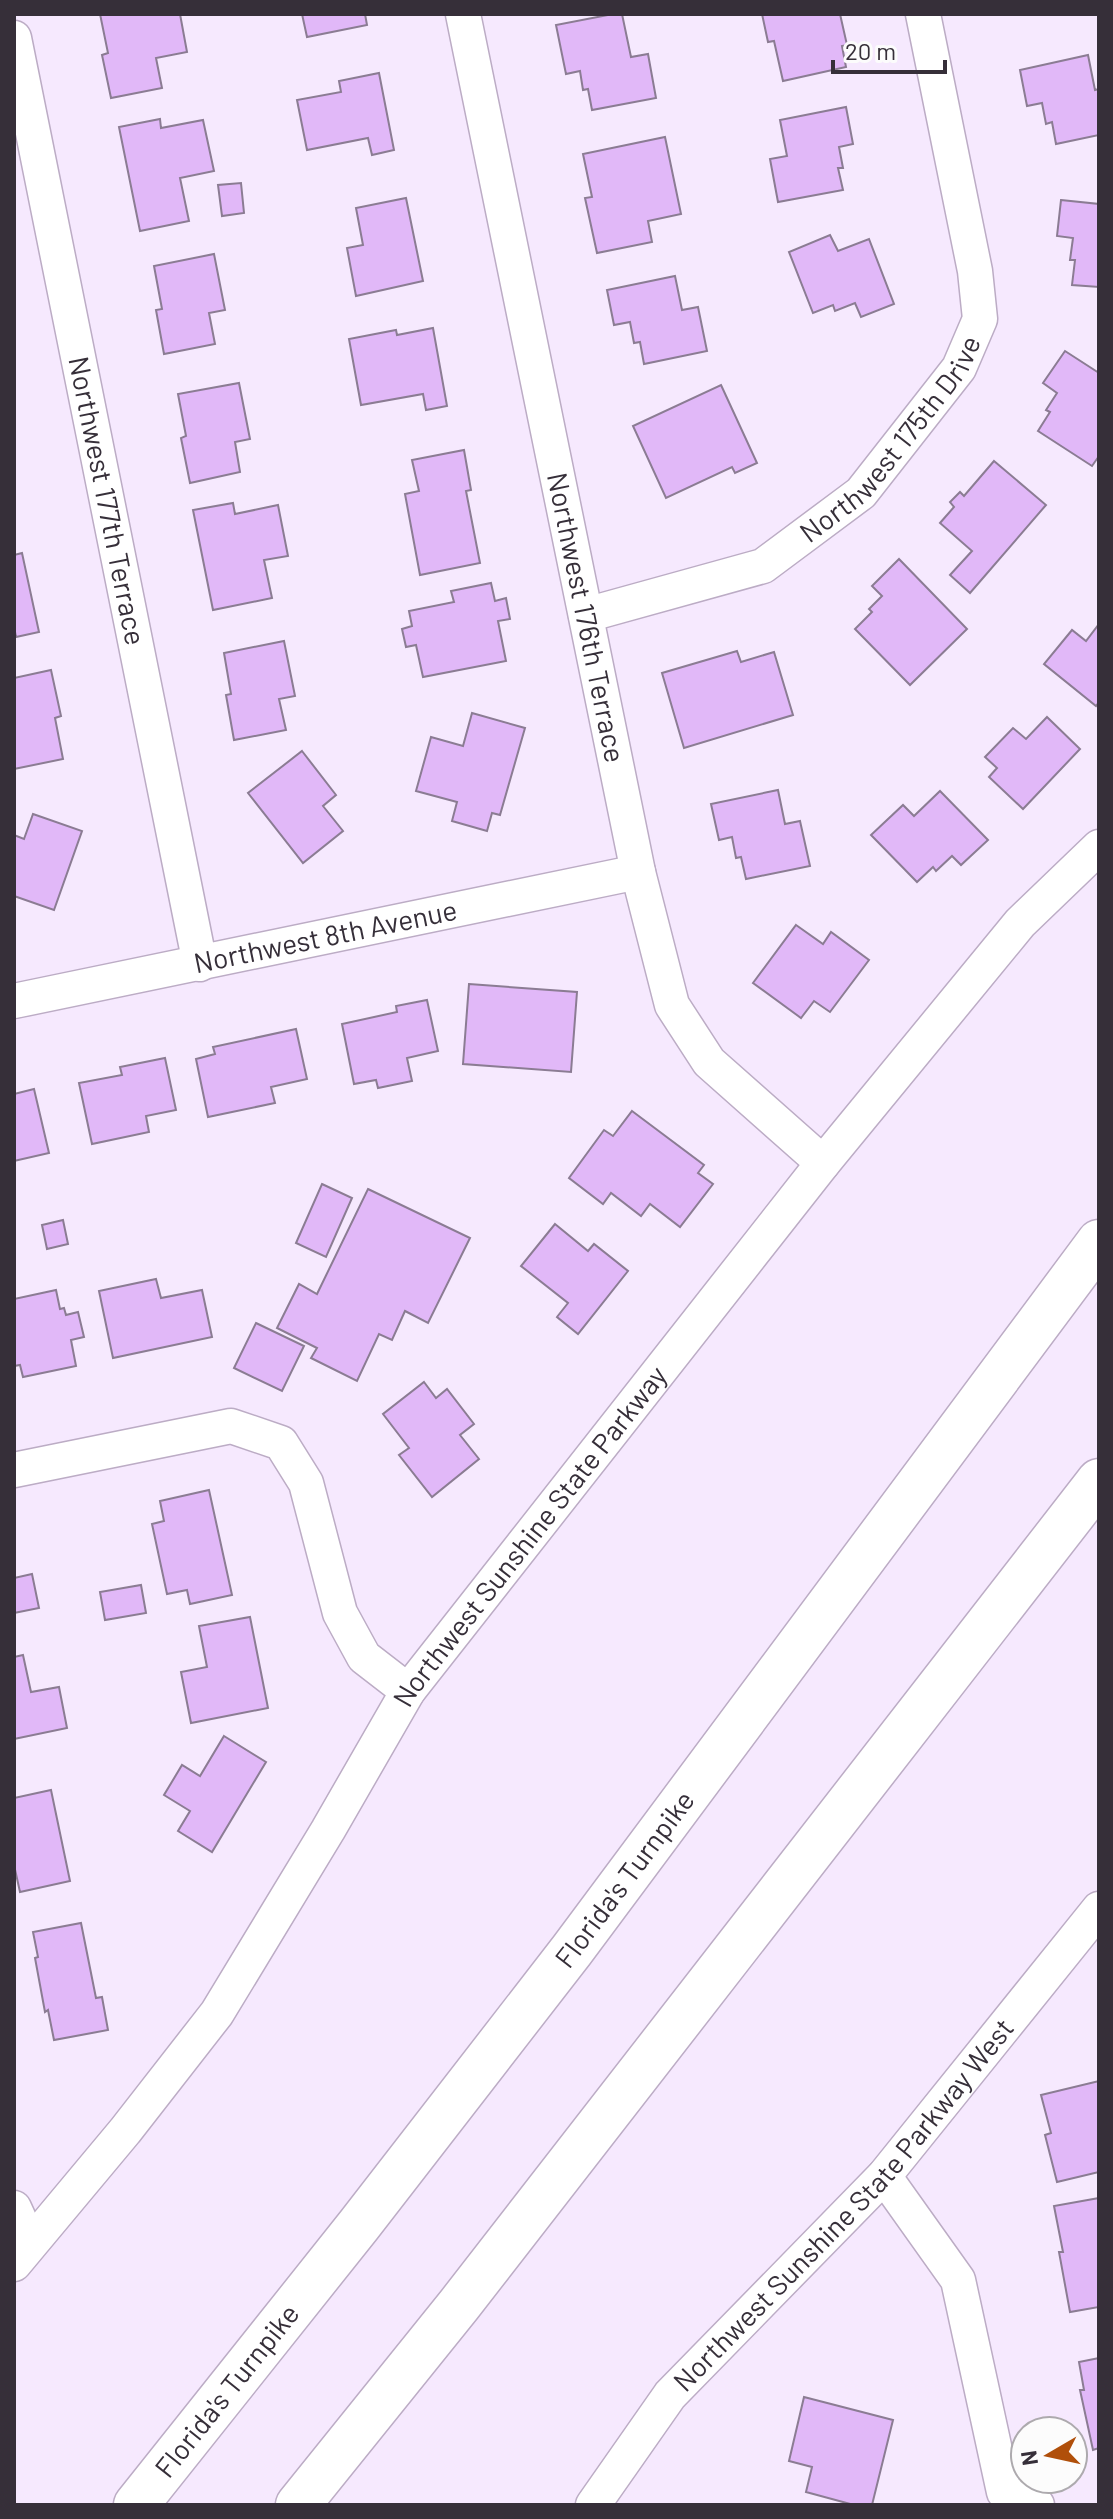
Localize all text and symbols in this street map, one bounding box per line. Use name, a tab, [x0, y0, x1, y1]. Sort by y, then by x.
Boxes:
scale bar	[833, 24, 945, 74]
text: 20 m	[845, 36, 896, 65]
street label: Northwest 175th Drive	[792, 330, 987, 549]
street label: Northwest 177th Terrace	[62, 353, 154, 648]
street label: Northwest 176th Terrace	[541, 469, 633, 765]
street label: Northwest 8th Avenue	[191, 892, 460, 979]
street label: Northwest Sunshine State Parkway	[385, 1358, 673, 1712]
street label: Florida's Turnpike	[547, 1783, 701, 1974]
street label: Northwest Sunshine State Parkway West	[666, 2011, 1020, 2398]
street label: Florida's Turnpike	[147, 2297, 305, 2484]
north arrow	[1009, 2415, 1089, 2495]
text: N	[1014, 2449, 1042, 2468]

